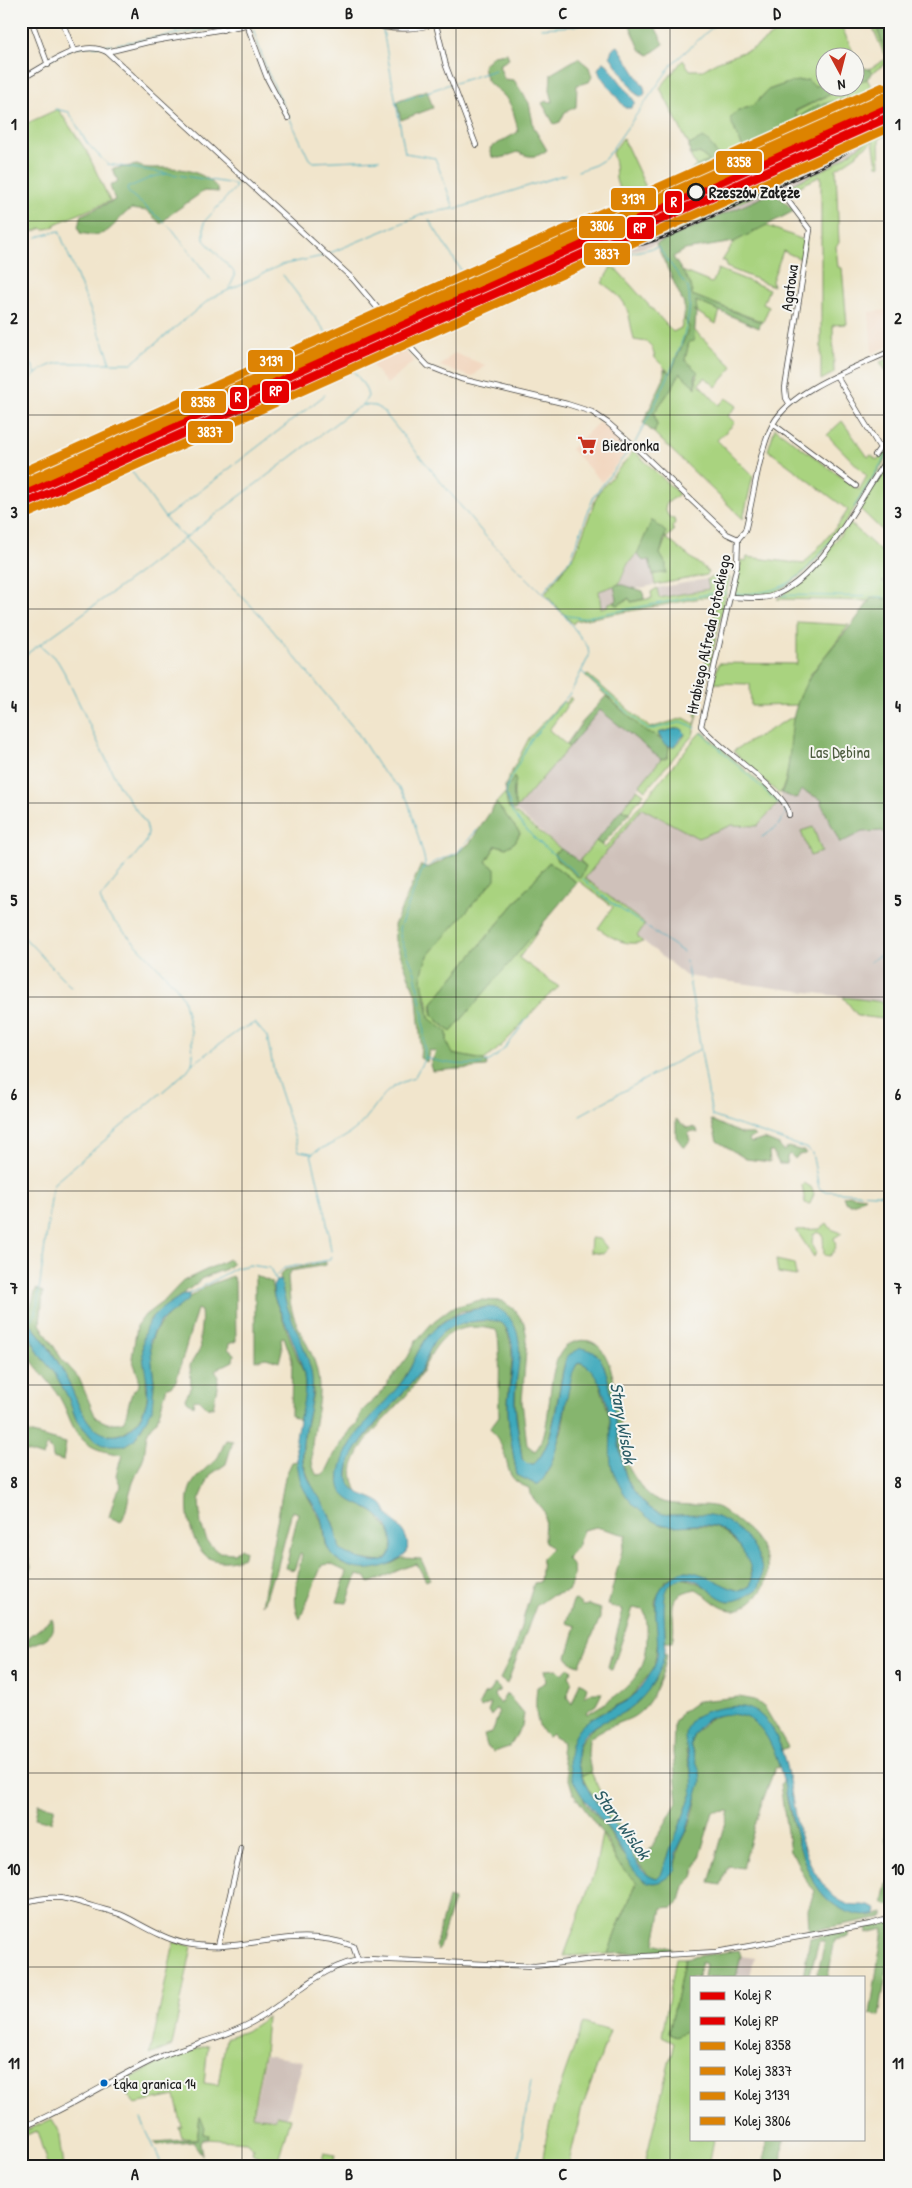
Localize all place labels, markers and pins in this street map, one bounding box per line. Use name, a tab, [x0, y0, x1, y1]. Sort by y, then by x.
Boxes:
place label: Rzeszów Załęże	[709, 181, 801, 203]
marker: Rzeszów Załęże	[687, 183, 705, 201]
supermarket icon: Biedronka	[576, 434, 598, 456]
place label: Biedronka	[602, 434, 659, 456]
place label: Łąka granica 14	[113, 2073, 196, 2094]
marker: Łąka granica 14	[99, 2078, 109, 2088]

